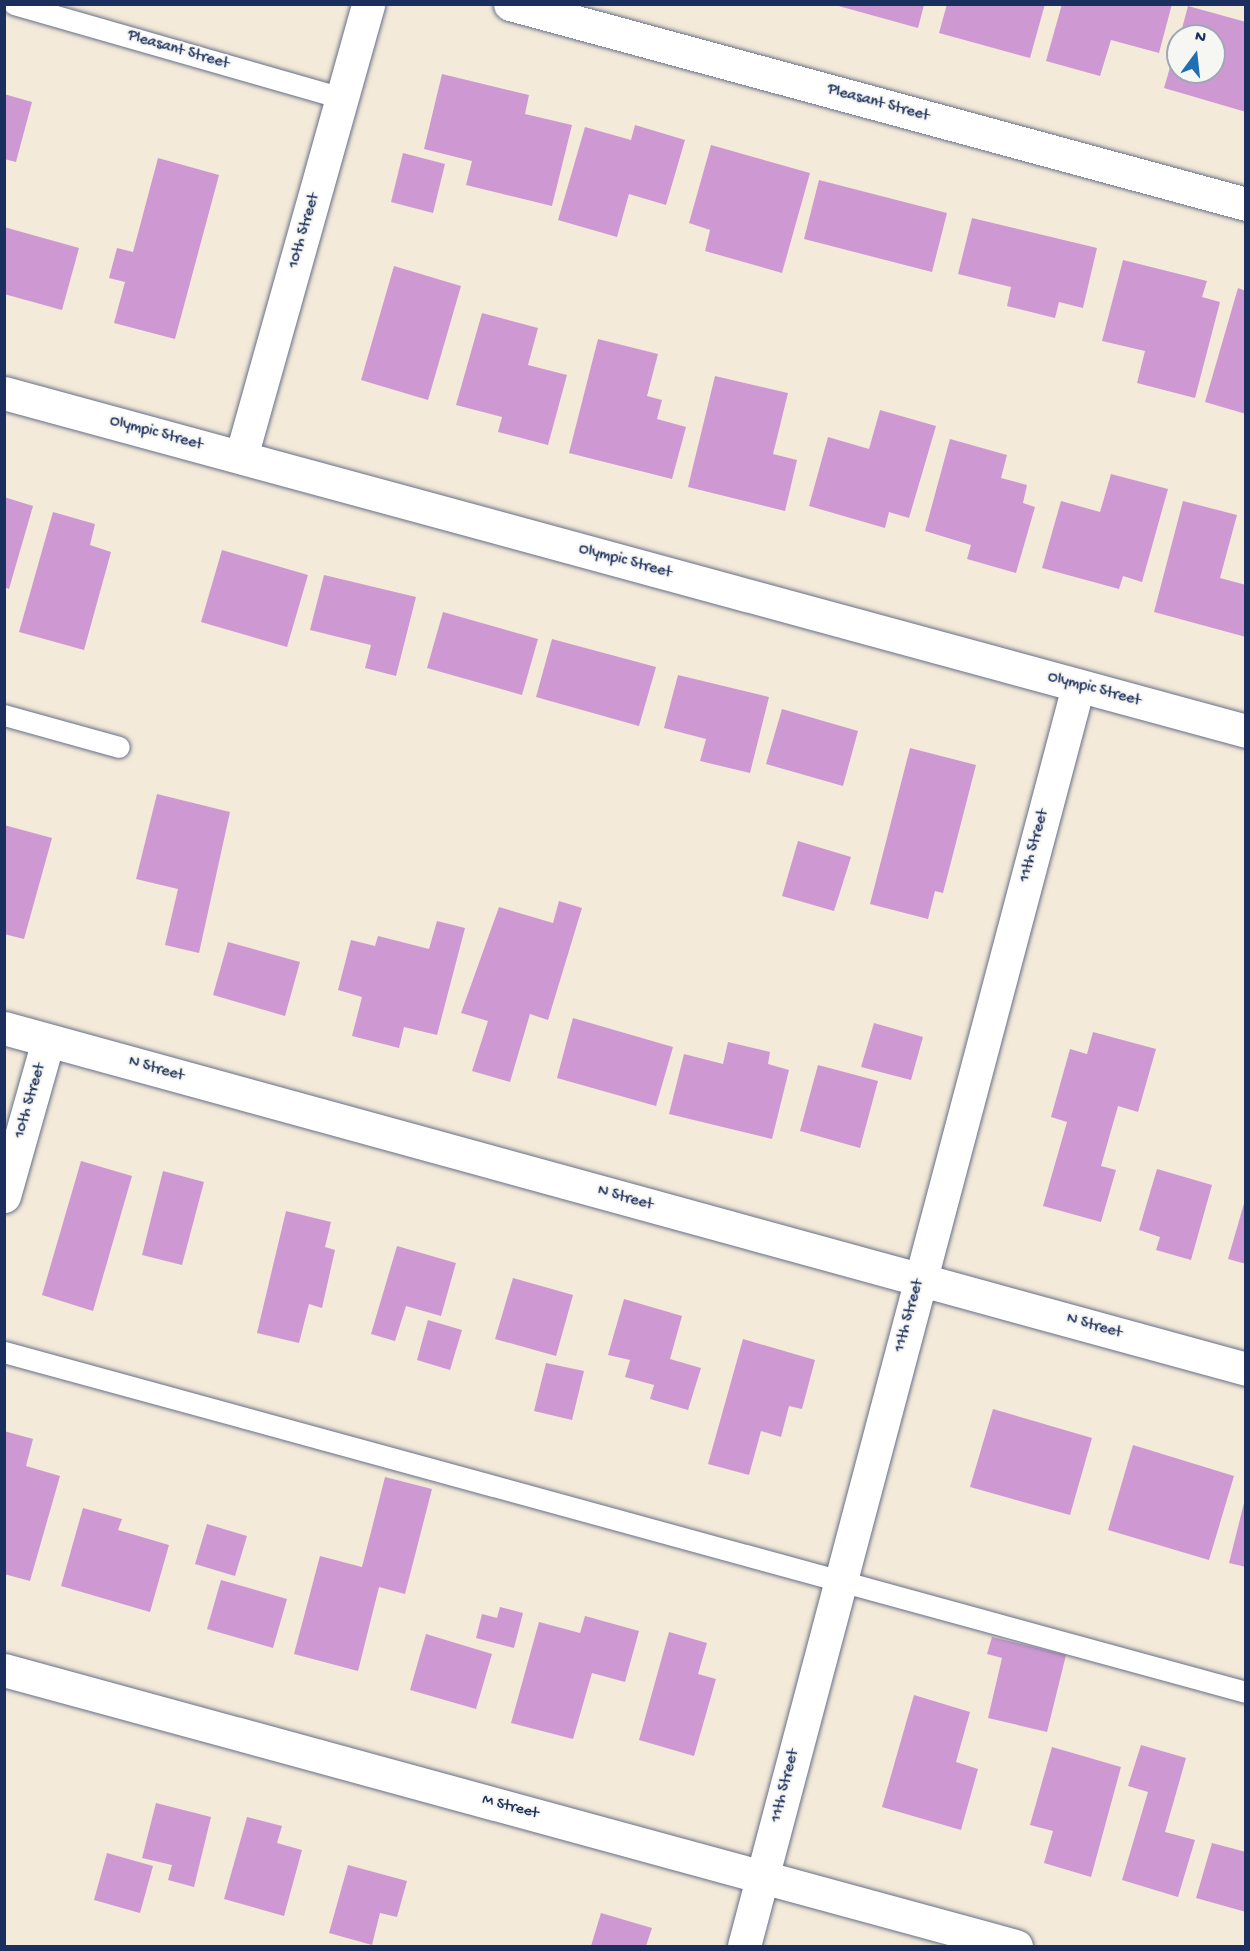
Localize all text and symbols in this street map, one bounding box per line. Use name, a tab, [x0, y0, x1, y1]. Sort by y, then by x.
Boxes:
north arrow	[1166, 24, 1226, 84]
street label: Pleasant Street	[125, 27, 231, 75]
text: N	[1193, 28, 1208, 49]
street label: Pleasant Street	[825, 81, 931, 127]
street label: 10th Street	[285, 191, 325, 271]
street label: Olympic Street	[107, 412, 205, 456]
street label: Olympic Street	[576, 540, 674, 584]
street label: Olympic Street	[1045, 668, 1143, 712]
street label: 11th Street	[1016, 808, 1054, 884]
street label: N Street	[126, 1053, 186, 1087]
street label: 10th Street	[11, 1061, 51, 1141]
street label: N Street	[595, 1182, 655, 1216]
street label: 11th Street	[891, 1278, 929, 1354]
street label: N Street	[1064, 1310, 1124, 1344]
street label: 11th Street	[768, 1748, 804, 1824]
street label: M Street	[480, 1791, 540, 1825]

